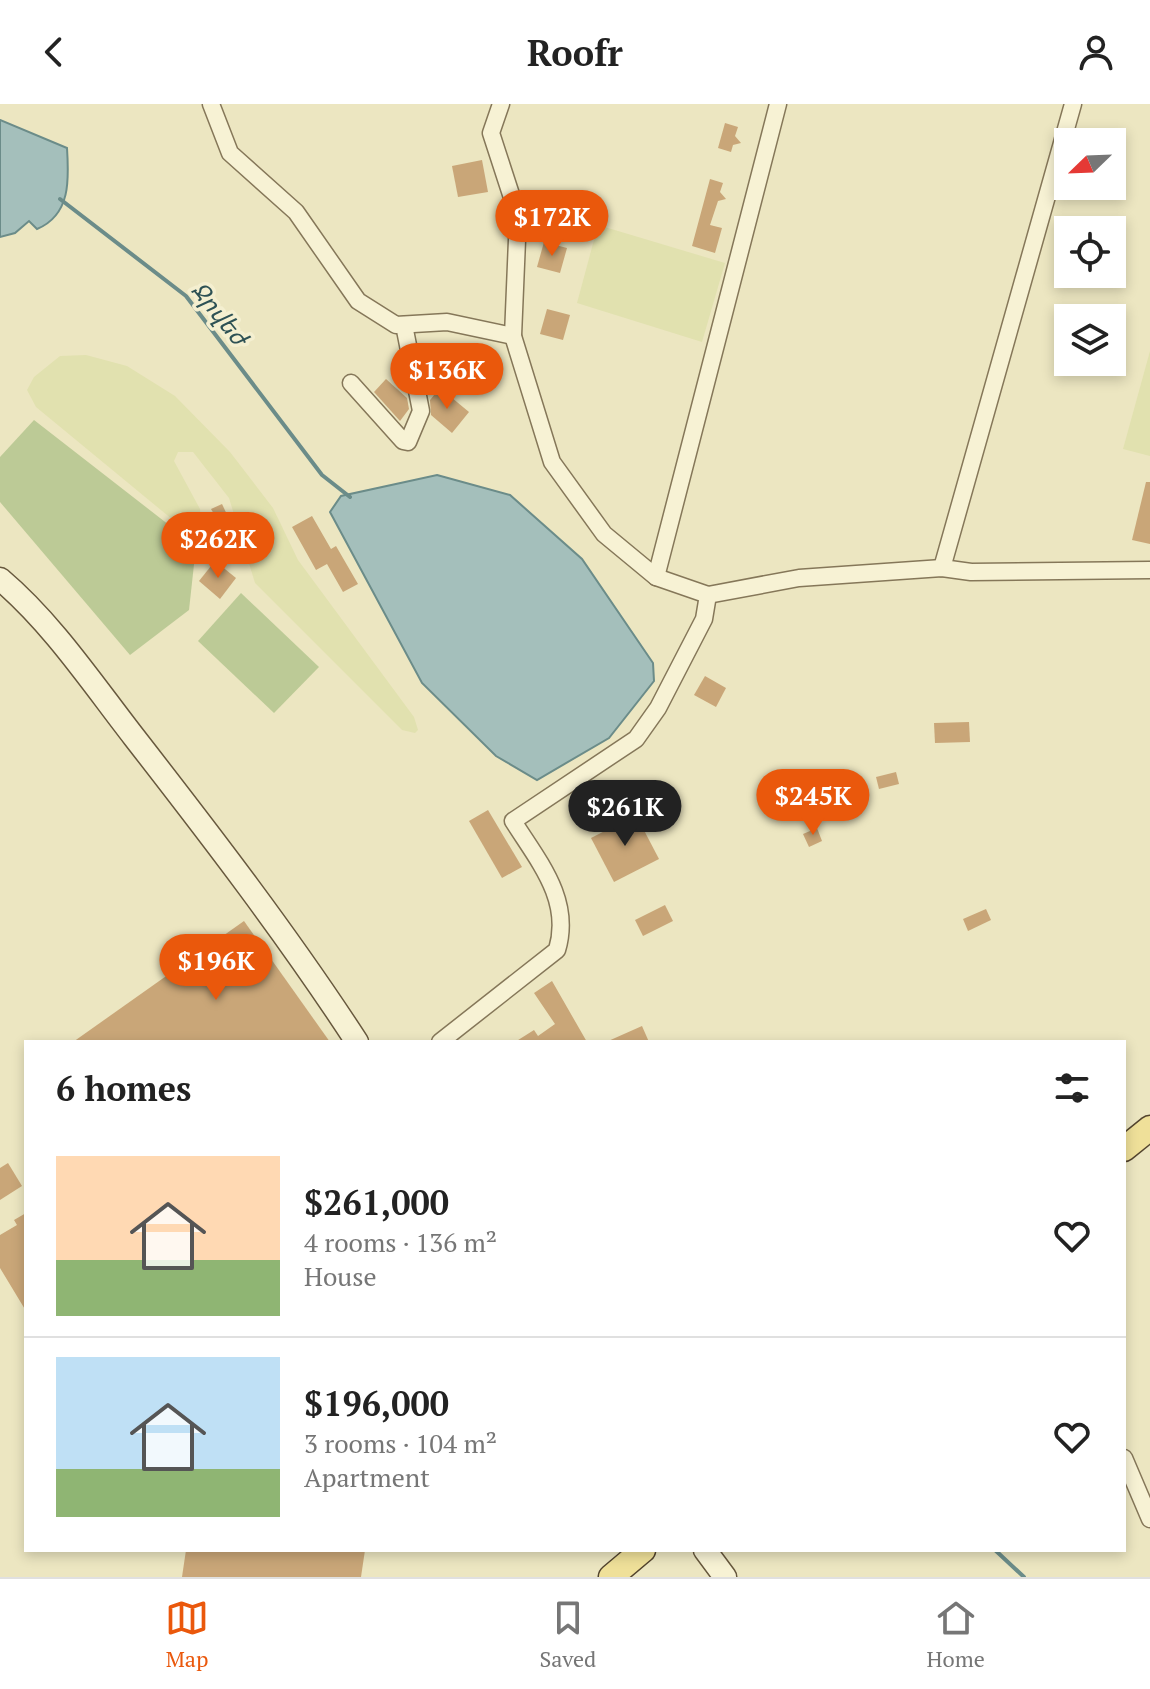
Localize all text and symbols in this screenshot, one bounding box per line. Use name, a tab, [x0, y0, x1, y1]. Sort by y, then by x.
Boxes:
text: Roofr	[527, 29, 623, 76]
icon: back	[32, 30, 76, 74]
icon: person	[1074, 30, 1118, 74]
north arrow	[1054, 128, 1126, 200]
map controls	[1054, 128, 1126, 376]
pin: $172K	[496, 190, 608, 258]
text: $172K	[513, 199, 591, 233]
button: locate	[1054, 216, 1126, 288]
water label: Ջրվեժ	[185, 275, 258, 354]
button: layers	[1054, 304, 1126, 376]
pin: $136K	[391, 343, 503, 411]
text: $136K	[408, 352, 486, 386]
pin: $262K	[162, 512, 274, 580]
text: $262K	[179, 521, 257, 555]
pin: $245K	[757, 769, 869, 837]
text: $245K	[774, 778, 852, 812]
pin: $261K	[569, 780, 681, 848]
text: $261K	[586, 789, 664, 823]
pin: $196K	[160, 934, 272, 1002]
text: $196K	[177, 943, 255, 977]
text: 6 homes	[56, 1066, 191, 1111]
icon: filters	[1050, 1066, 1094, 1110]
text: $261,000	[304, 1180, 449, 1225]
icon: home	[120, 1188, 216, 1284]
icon: heart	[1050, 1214, 1094, 1258]
text: 4 rooms · 136 m²	[304, 1225, 497, 1259]
text: House	[304, 1259, 377, 1293]
text: $196,000	[304, 1381, 449, 1426]
icon: home	[120, 1389, 216, 1485]
icon: heart	[1050, 1415, 1094, 1459]
text: 3 rooms · 104 m²	[304, 1426, 497, 1460]
text: Apartment	[304, 1460, 430, 1494]
tab: Map	[165, 1596, 209, 1673]
tab: Saved	[539, 1596, 596, 1673]
tab: Home	[927, 1596, 985, 1673]

